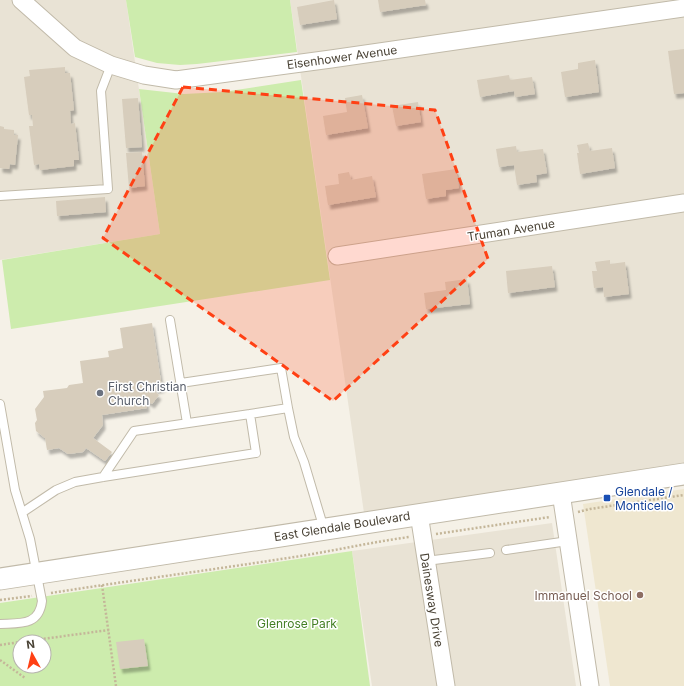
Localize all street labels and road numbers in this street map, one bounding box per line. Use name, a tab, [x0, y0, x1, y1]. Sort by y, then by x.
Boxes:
street label: Eisenhower Avenue	[286, 42, 398, 72]
street label: Truman Avenue	[466, 216, 556, 244]
street label: East Glendale Boulevard	[273, 508, 411, 544]
street label: Dainesway Drive	[417, 552, 447, 648]

